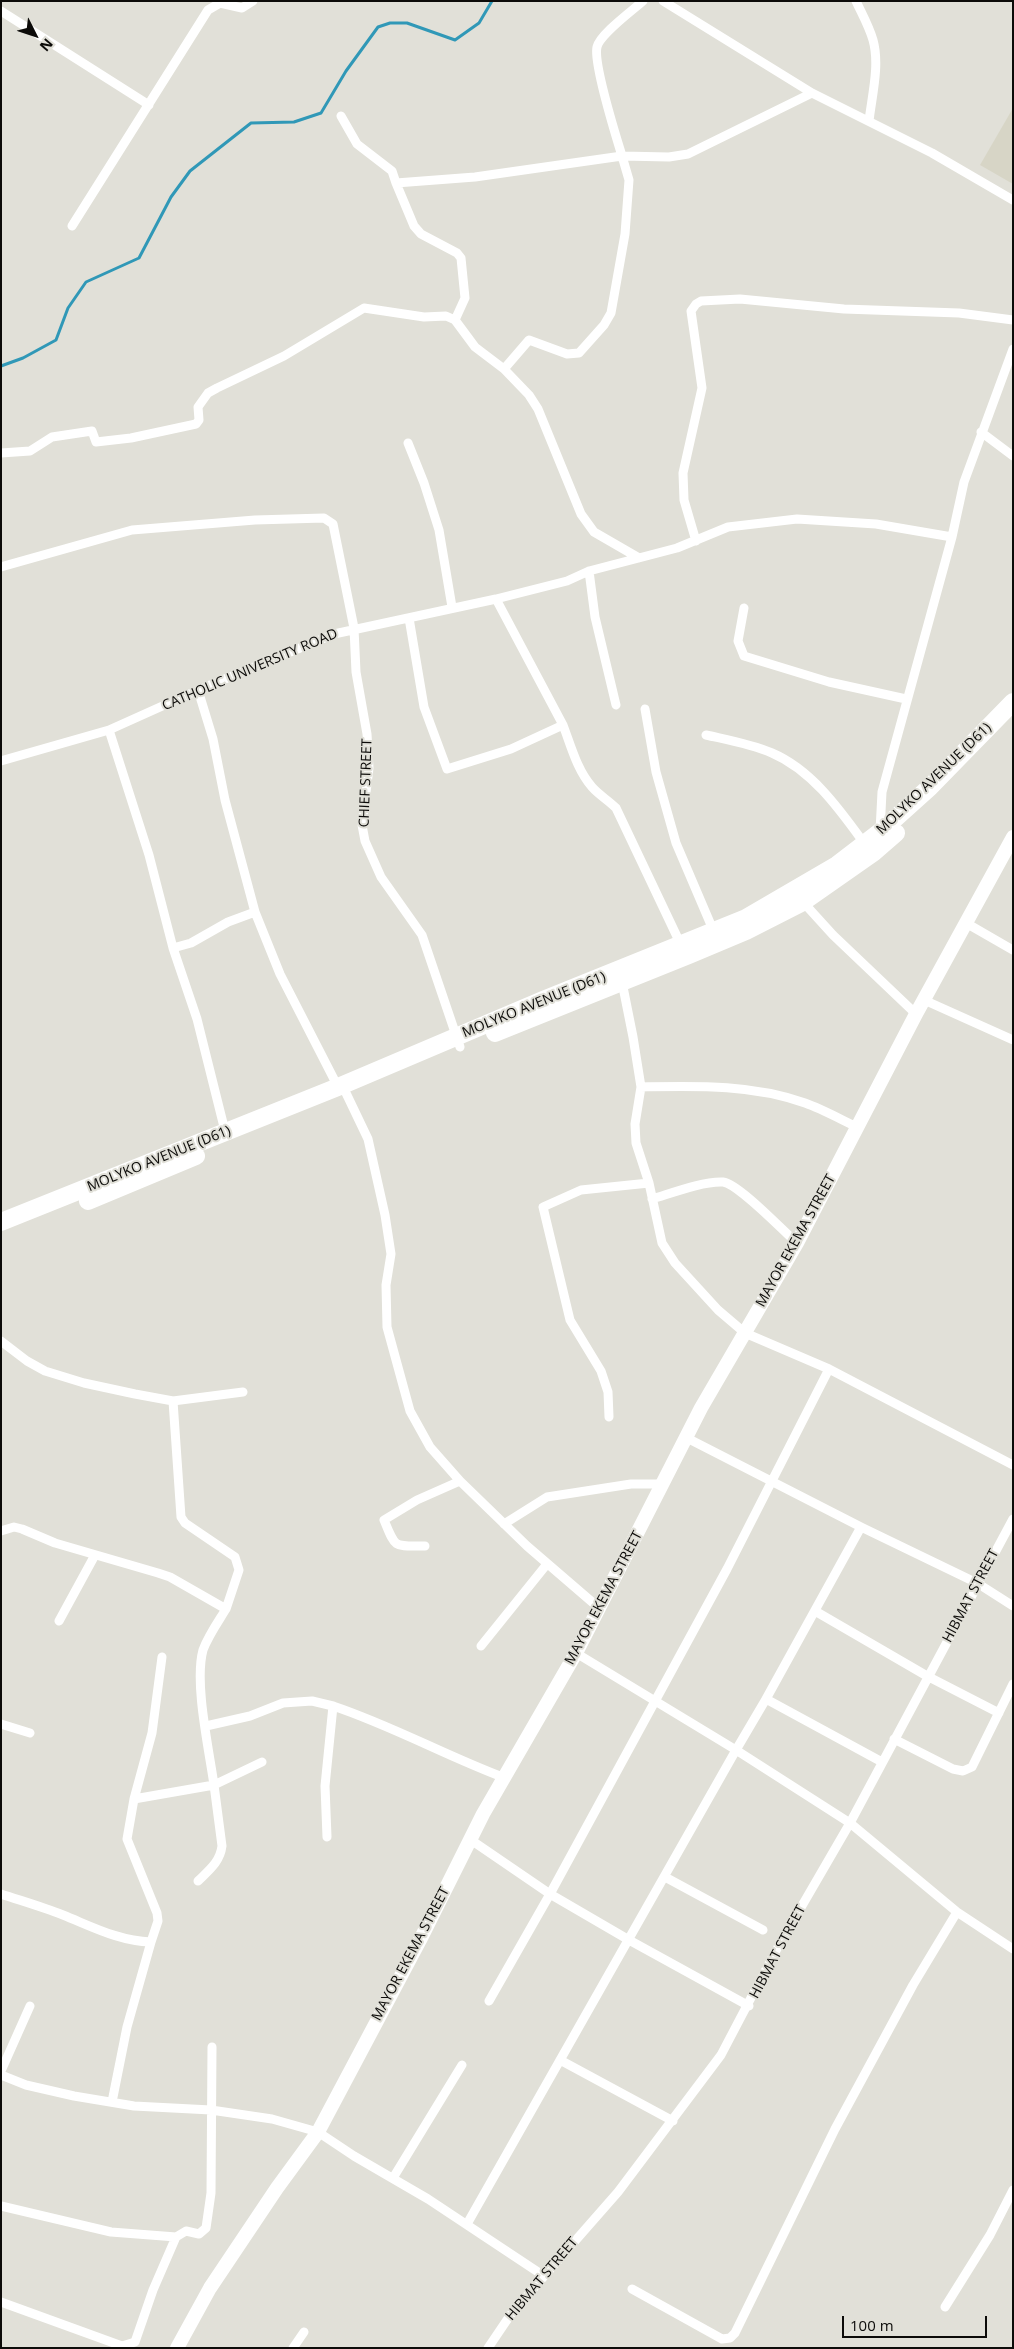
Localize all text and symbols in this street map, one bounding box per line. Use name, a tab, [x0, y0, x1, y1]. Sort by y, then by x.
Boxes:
north arrow	[10, 10, 60, 60]
text: N	[36, 35, 58, 56]
street label: CATHOLIC UNIVERSITY ROAD	[160, 625, 340, 715]
street label: MOLYKO AVENUE (D61)	[873, 720, 995, 838]
street label: CHIEF STREET	[356, 738, 376, 828]
street label: MOLYKO AVENUE (D61)	[460, 969, 608, 1041]
street label: MOLYKO AVENUE (D61)	[85, 1123, 233, 1195]
street label: MAYOR EKEMA STREET	[753, 1172, 839, 1310]
street label: MAYOR EKEMA STREET	[562, 1528, 646, 1668]
street label: HIBMAT STREET	[939, 1546, 1003, 1646]
street label: MAYOR EKEMA STREET	[369, 1884, 453, 2024]
street label: HIBMAT STREET	[746, 1902, 810, 2002]
street label: HIBMAT STREET	[502, 2234, 582, 2324]
scale bar	[844, 2306, 989, 2338]
text: 100 m	[850, 2315, 894, 2335]

